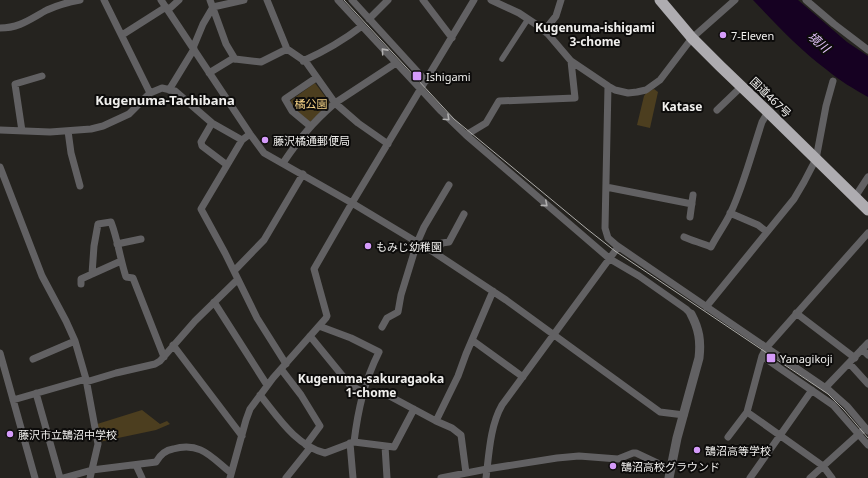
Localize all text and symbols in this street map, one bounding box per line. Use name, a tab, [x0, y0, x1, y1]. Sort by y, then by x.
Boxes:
district label: Kugenuma-ishigami 3-chome	[535, 19, 655, 50]
place label: 7-Eleven	[731, 28, 774, 43]
water label: 境川	[804, 28, 835, 58]
marker: 7-Eleven	[718, 30, 728, 40]
one-way arrow	[382, 48, 389, 56]
place label: Ishigami	[426, 69, 471, 84]
marker: Ishigami	[411, 70, 423, 82]
street label: 国道467号	[747, 74, 795, 120]
district label: Kugenuma-Tachibana	[95, 91, 235, 109]
park label: 橘公園	[295, 96, 328, 111]
district label: Katase	[662, 98, 702, 115]
one-way arrow	[443, 113, 450, 120]
place label: 藤沢橘通郵便局	[273, 133, 350, 148]
marker: 藤沢橘通郵便局	[260, 135, 270, 145]
one-way arrow	[540, 199, 548, 206]
place label: もみじ幼稚園	[376, 239, 442, 254]
marker: もみじ幼稚園	[363, 241, 373, 251]
place label: Yanagikoji	[780, 351, 833, 366]
marker: Yanagikoji	[765, 352, 777, 364]
district label: Kugenuma-sakuragaoka 1-chome	[298, 370, 444, 401]
place label: 藤沢市立鵠沼中学校	[18, 427, 117, 442]
marker: 藤沢市立鵠沼中学校	[5, 429, 15, 439]
place label: 鵠沼高等学校	[705, 443, 771, 458]
marker: 鵠沼高等学校	[692, 445, 702, 455]
place label: 鵠沼高校グラウンド	[621, 459, 720, 474]
marker: 鵠沼高校グラウンド	[608, 461, 618, 471]

